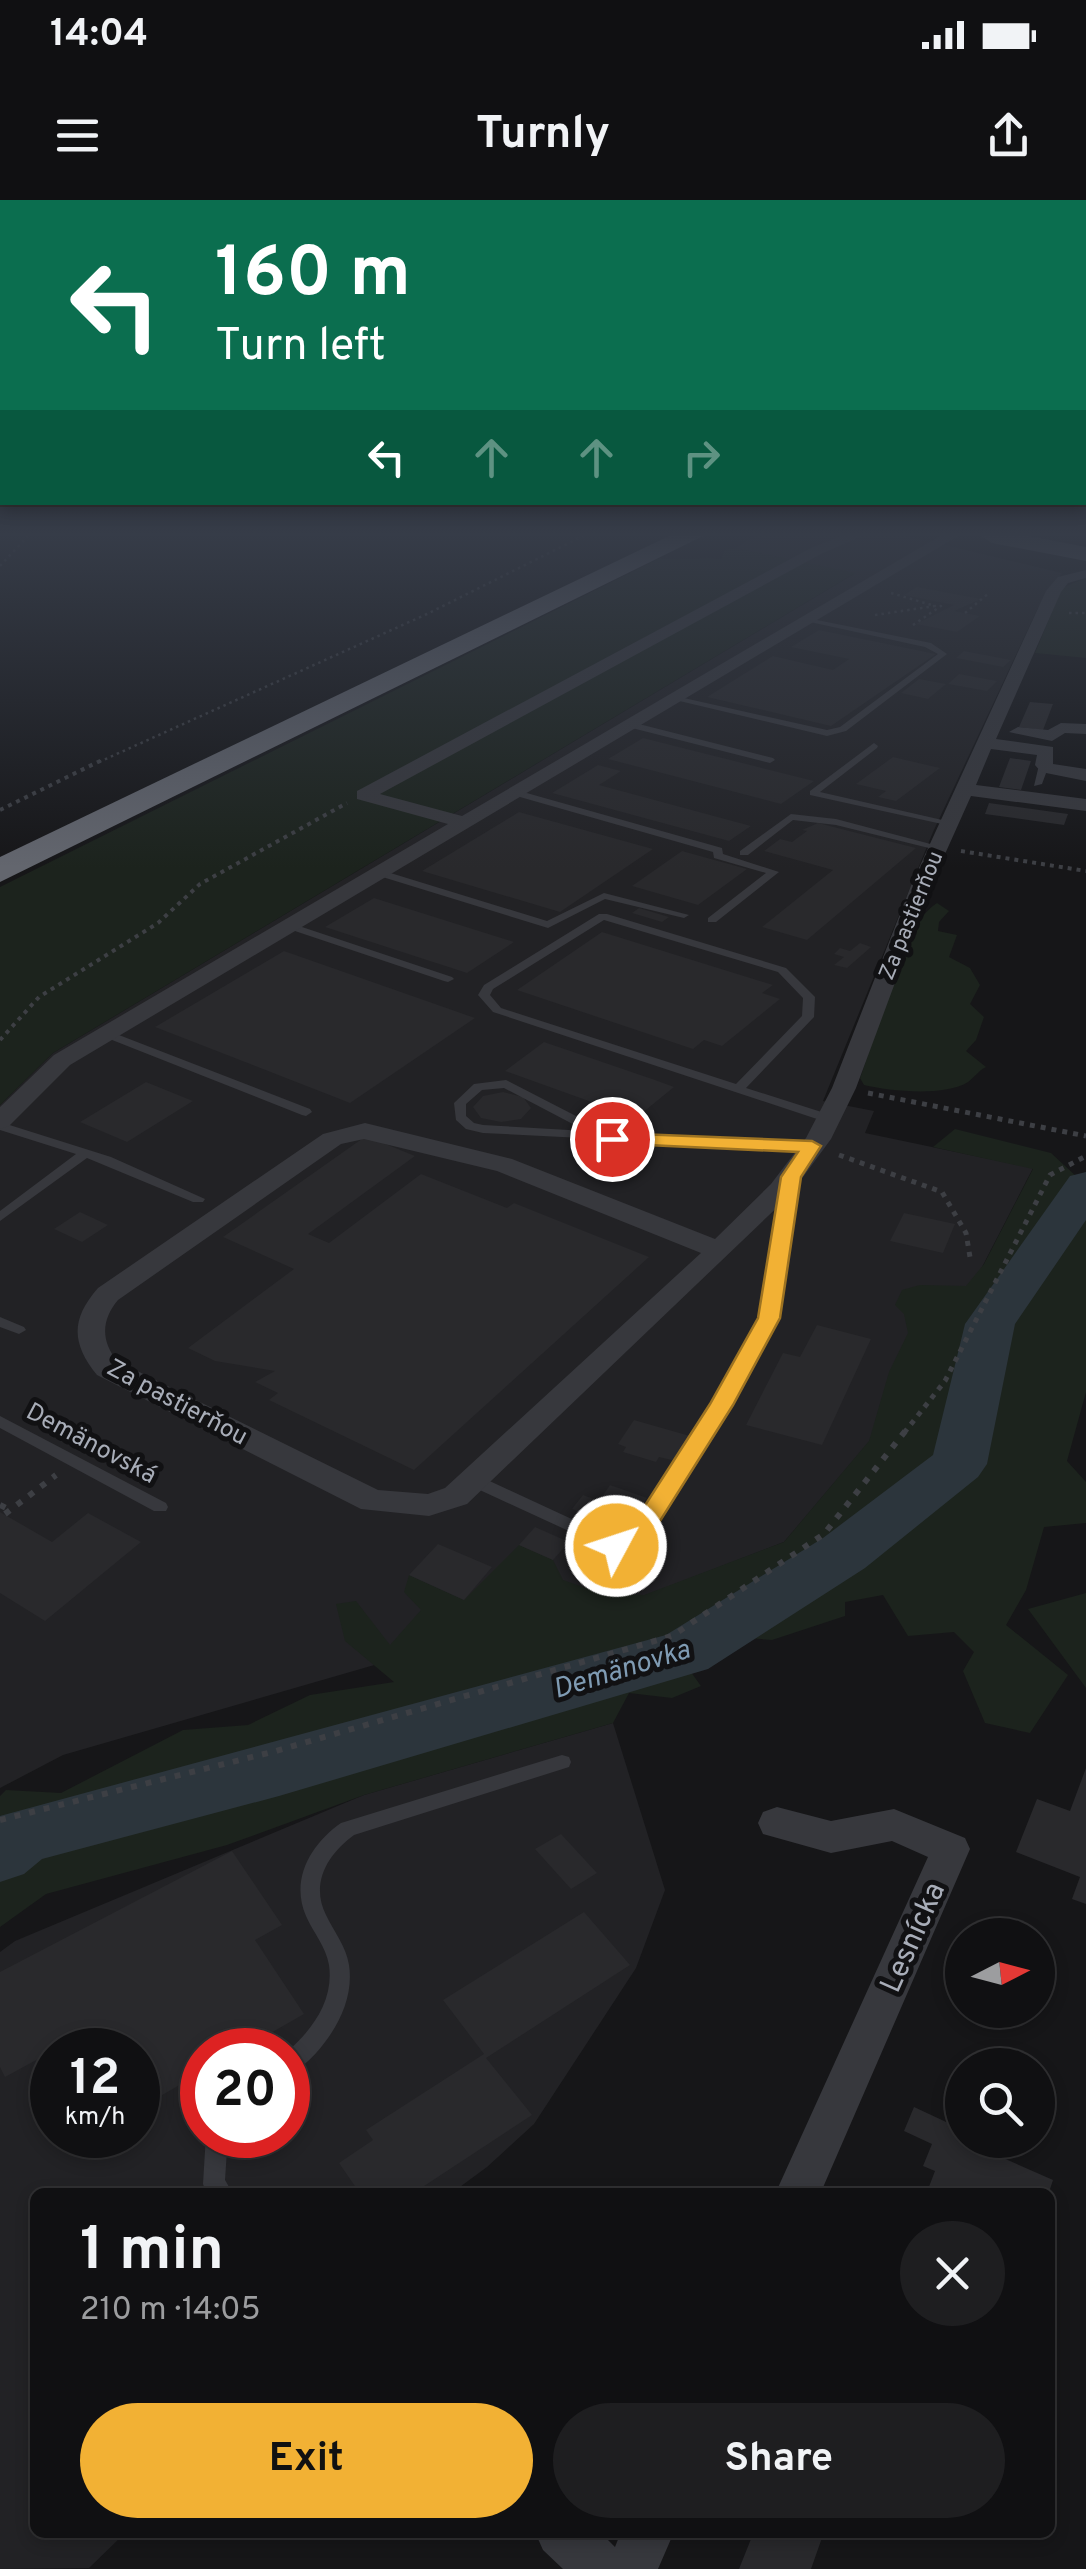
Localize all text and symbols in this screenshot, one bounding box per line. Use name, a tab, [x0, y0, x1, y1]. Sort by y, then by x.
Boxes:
text: 14:04	[50, 11, 148, 60]
text: Turnly	[476, 107, 610, 164]
icon: menu	[50, 108, 105, 163]
icon: share	[981, 108, 1036, 163]
text: 160 m	[215, 232, 411, 321]
icon: left	[50, 240, 180, 370]
text: Turn left	[215, 319, 386, 376]
icon: left	[359, 430, 414, 485]
icon: ahead	[464, 430, 519, 485]
icon: ahead	[569, 430, 624, 485]
icon: right	[674, 430, 729, 485]
street label: Za pastierňou	[874, 848, 950, 984]
pin	[570, 1097, 655, 1182]
icon: arrive	[585, 1112, 640, 1167]
street label: Za pastierňou	[101, 1353, 253, 1454]
street label: Demänovská	[20, 1397, 161, 1492]
position arrow	[564, 1494, 668, 1598]
water label: Demänovka	[549, 1633, 695, 1709]
street label: Lesnícka	[874, 1877, 955, 1999]
north arrow	[945, 1918, 1055, 2028]
map controls	[945, 1918, 1055, 2158]
speed limit sign: 20	[180, 2028, 310, 2158]
button: search	[945, 2048, 1055, 2158]
text: 12	[70, 2049, 120, 2112]
text: km/h	[65, 2102, 125, 2134]
text: 1 min	[80, 2215, 224, 2291]
button: close	[900, 2221, 1005, 2326]
text: 210 m · 14:05	[80, 2291, 261, 2331]
button: Exit	[80, 2403, 533, 2518]
button: Share	[553, 2403, 1005, 2518]

